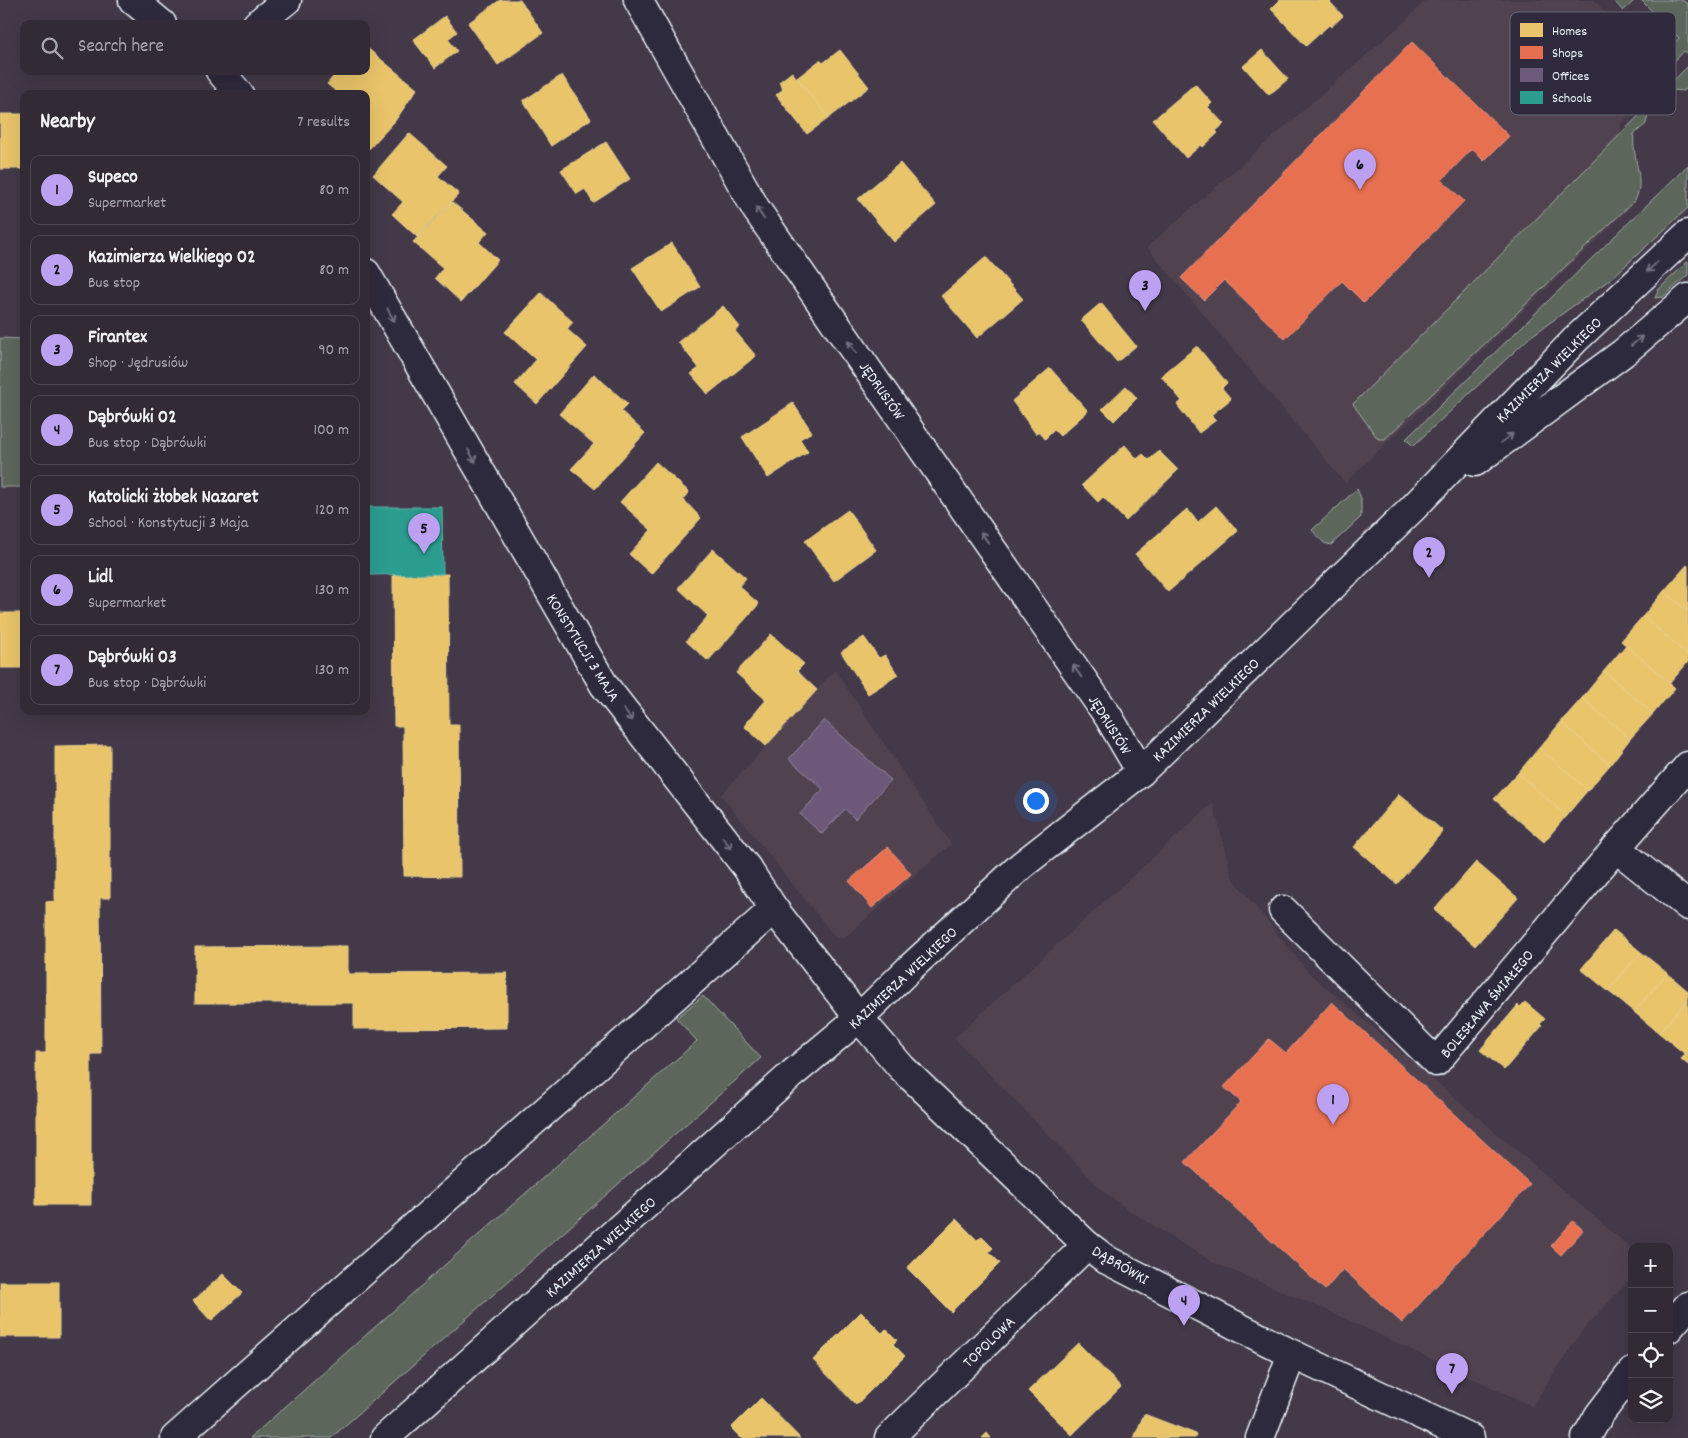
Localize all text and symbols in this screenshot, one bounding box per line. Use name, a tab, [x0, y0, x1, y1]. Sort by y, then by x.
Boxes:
legend	[1510, 12, 1676, 115]
search box	[20, 20, 370, 75]
text: Homes	[1552, 22, 1587, 42]
icon: search	[38, 34, 66, 62]
text: Search here	[78, 34, 164, 61]
text: Shops	[1552, 44, 1583, 64]
text: Offices	[1552, 67, 1589, 87]
text: Schools	[1552, 89, 1592, 109]
text: Nearby	[40, 108, 95, 138]
text: 7 results	[297, 111, 350, 134]
pin: 6	[1344, 149, 1376, 190]
text: Supeco	[88, 165, 138, 192]
text: 1	[55, 179, 59, 202]
text: 80 m	[319, 179, 349, 202]
text: Supermarket	[88, 192, 166, 215]
one-way arrow	[754, 207, 764, 221]
text: Kazimierza Wielkiego 02	[88, 245, 256, 272]
text: 2	[54, 259, 61, 282]
text: 80 m	[319, 259, 349, 282]
one-way arrow	[1646, 261, 1659, 273]
pin: 3	[1129, 270, 1161, 311]
text: Bus stop	[88, 272, 140, 295]
one-way arrow	[386, 308, 396, 322]
street label: KAZIMIERZA WIELKIEGO	[1491, 312, 1608, 429]
text: Firantex	[88, 325, 147, 352]
one-way arrow	[1630, 335, 1643, 346]
text: 3	[53, 339, 61, 362]
text: 90 m	[318, 339, 349, 362]
one-way arrow	[847, 340, 857, 354]
text: Shop · Jędrusiów	[88, 352, 188, 375]
street label: JĘDRUSIÓW	[852, 357, 910, 426]
text: Dąbrówki 02	[88, 405, 176, 432]
text: 4	[54, 419, 60, 442]
text: 100 m	[313, 419, 349, 442]
text: Bus stop · Dąbrówki	[88, 432, 206, 455]
one-way arrow	[1500, 433, 1514, 443]
one-way arrow	[467, 449, 477, 464]
text: Katolicki żłobek Nazaret	[88, 485, 258, 512]
text: 5	[53, 499, 61, 522]
text: 120 m	[315, 499, 349, 522]
text: School · Konstytucji 3 Maja	[88, 512, 248, 535]
pin: 5	[408, 513, 440, 554]
one-way arrow	[980, 531, 990, 545]
pin: 2	[1413, 537, 1445, 578]
text: Lidl	[88, 565, 113, 592]
text: 6	[53, 579, 61, 602]
text: 130 m	[315, 579, 349, 602]
street label: KONSTYTUCJI 3 MAJA	[539, 590, 625, 707]
text: Supermarket	[88, 592, 166, 615]
text: Dąbrówki 03	[88, 645, 177, 672]
street label: KAZIMIERZA WIELKIEGO	[1148, 653, 1266, 768]
text: 7	[54, 659, 60, 682]
text: 130 m	[315, 659, 349, 682]
one-way arrow	[1072, 665, 1082, 679]
text: Bus stop · Dąbrówki	[88, 672, 206, 695]
street label: JĘDRUSIÓW	[1081, 691, 1137, 760]
one-way arrow	[622, 708, 633, 721]
your location	[1023, 788, 1049, 814]
one-way arrow	[722, 837, 733, 850]
street label: KAZIMIERZA WIELKIEGO	[844, 922, 963, 1036]
street label: BOLESŁAWA ŚMIAŁEGO	[1436, 945, 1540, 1064]
pin: 1	[1317, 1084, 1349, 1125]
street label: KAZIMIERZA WIELKIEGO	[541, 1192, 662, 1304]
street label: DĄBRÓWKI	[1087, 1241, 1153, 1292]
map controls	[1628, 1243, 1673, 1423]
button: +	[1628, 1243, 1673, 1288]
pin: 4	[1168, 1285, 1200, 1326]
button: −	[1628, 1288, 1673, 1333]
street label: TOPOLOWA	[958, 1312, 1022, 1374]
button: locate	[1628, 1333, 1673, 1378]
pin: 7	[1436, 1353, 1468, 1394]
button: layers	[1628, 1378, 1673, 1423]

